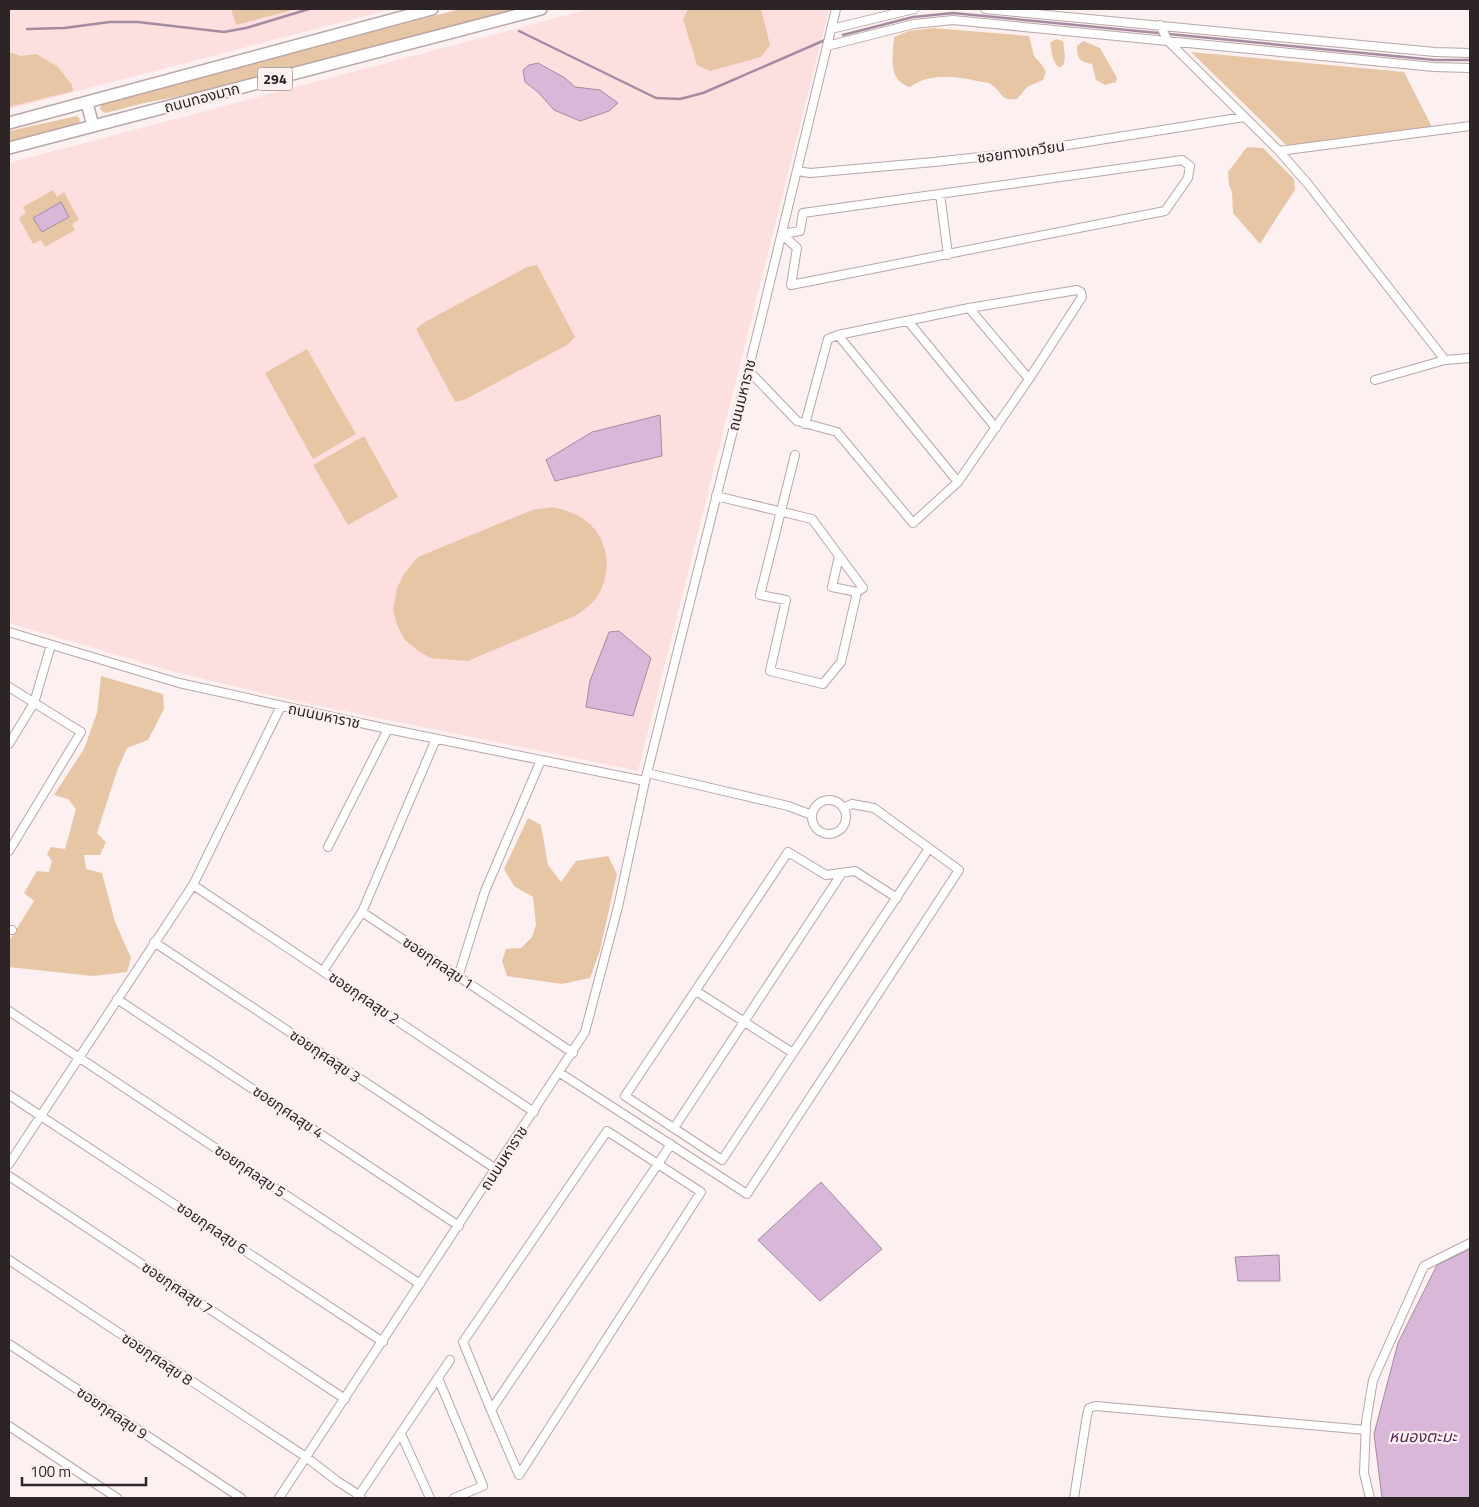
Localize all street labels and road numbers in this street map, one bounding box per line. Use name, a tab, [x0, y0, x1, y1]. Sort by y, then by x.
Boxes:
road number: 294	[258, 68, 292, 90]
street label: ถนนทองมาก	[161, 76, 242, 119]
street label: ซอยทางเกวียน	[976, 134, 1066, 169]
street label: ถนนมหาราช	[722, 357, 762, 433]
street label: ถนนมหาราช	[286, 697, 362, 734]
street label: ซอยกุศลสุข 1	[398, 930, 478, 995]
street label: ซอยกุศลสุข 2	[324, 965, 404, 1030]
street label: ซอยกุศลสุข 3	[285, 1023, 365, 1088]
street label: ซอยกุศลสุข 4	[248, 1079, 328, 1144]
street label: ถนนมหาราช	[474, 1121, 533, 1195]
street label: ซอยกุศลสุข 5	[210, 1138, 290, 1203]
street label: ซอยกุศลสุข 6	[172, 1195, 252, 1260]
street label: ซอยกุศลสุข 7	[137, 1255, 217, 1320]
street label: ซอยกุศลสุข 8	[117, 1326, 197, 1391]
street label: ซอยกุศลสุข 9	[72, 1380, 152, 1445]

